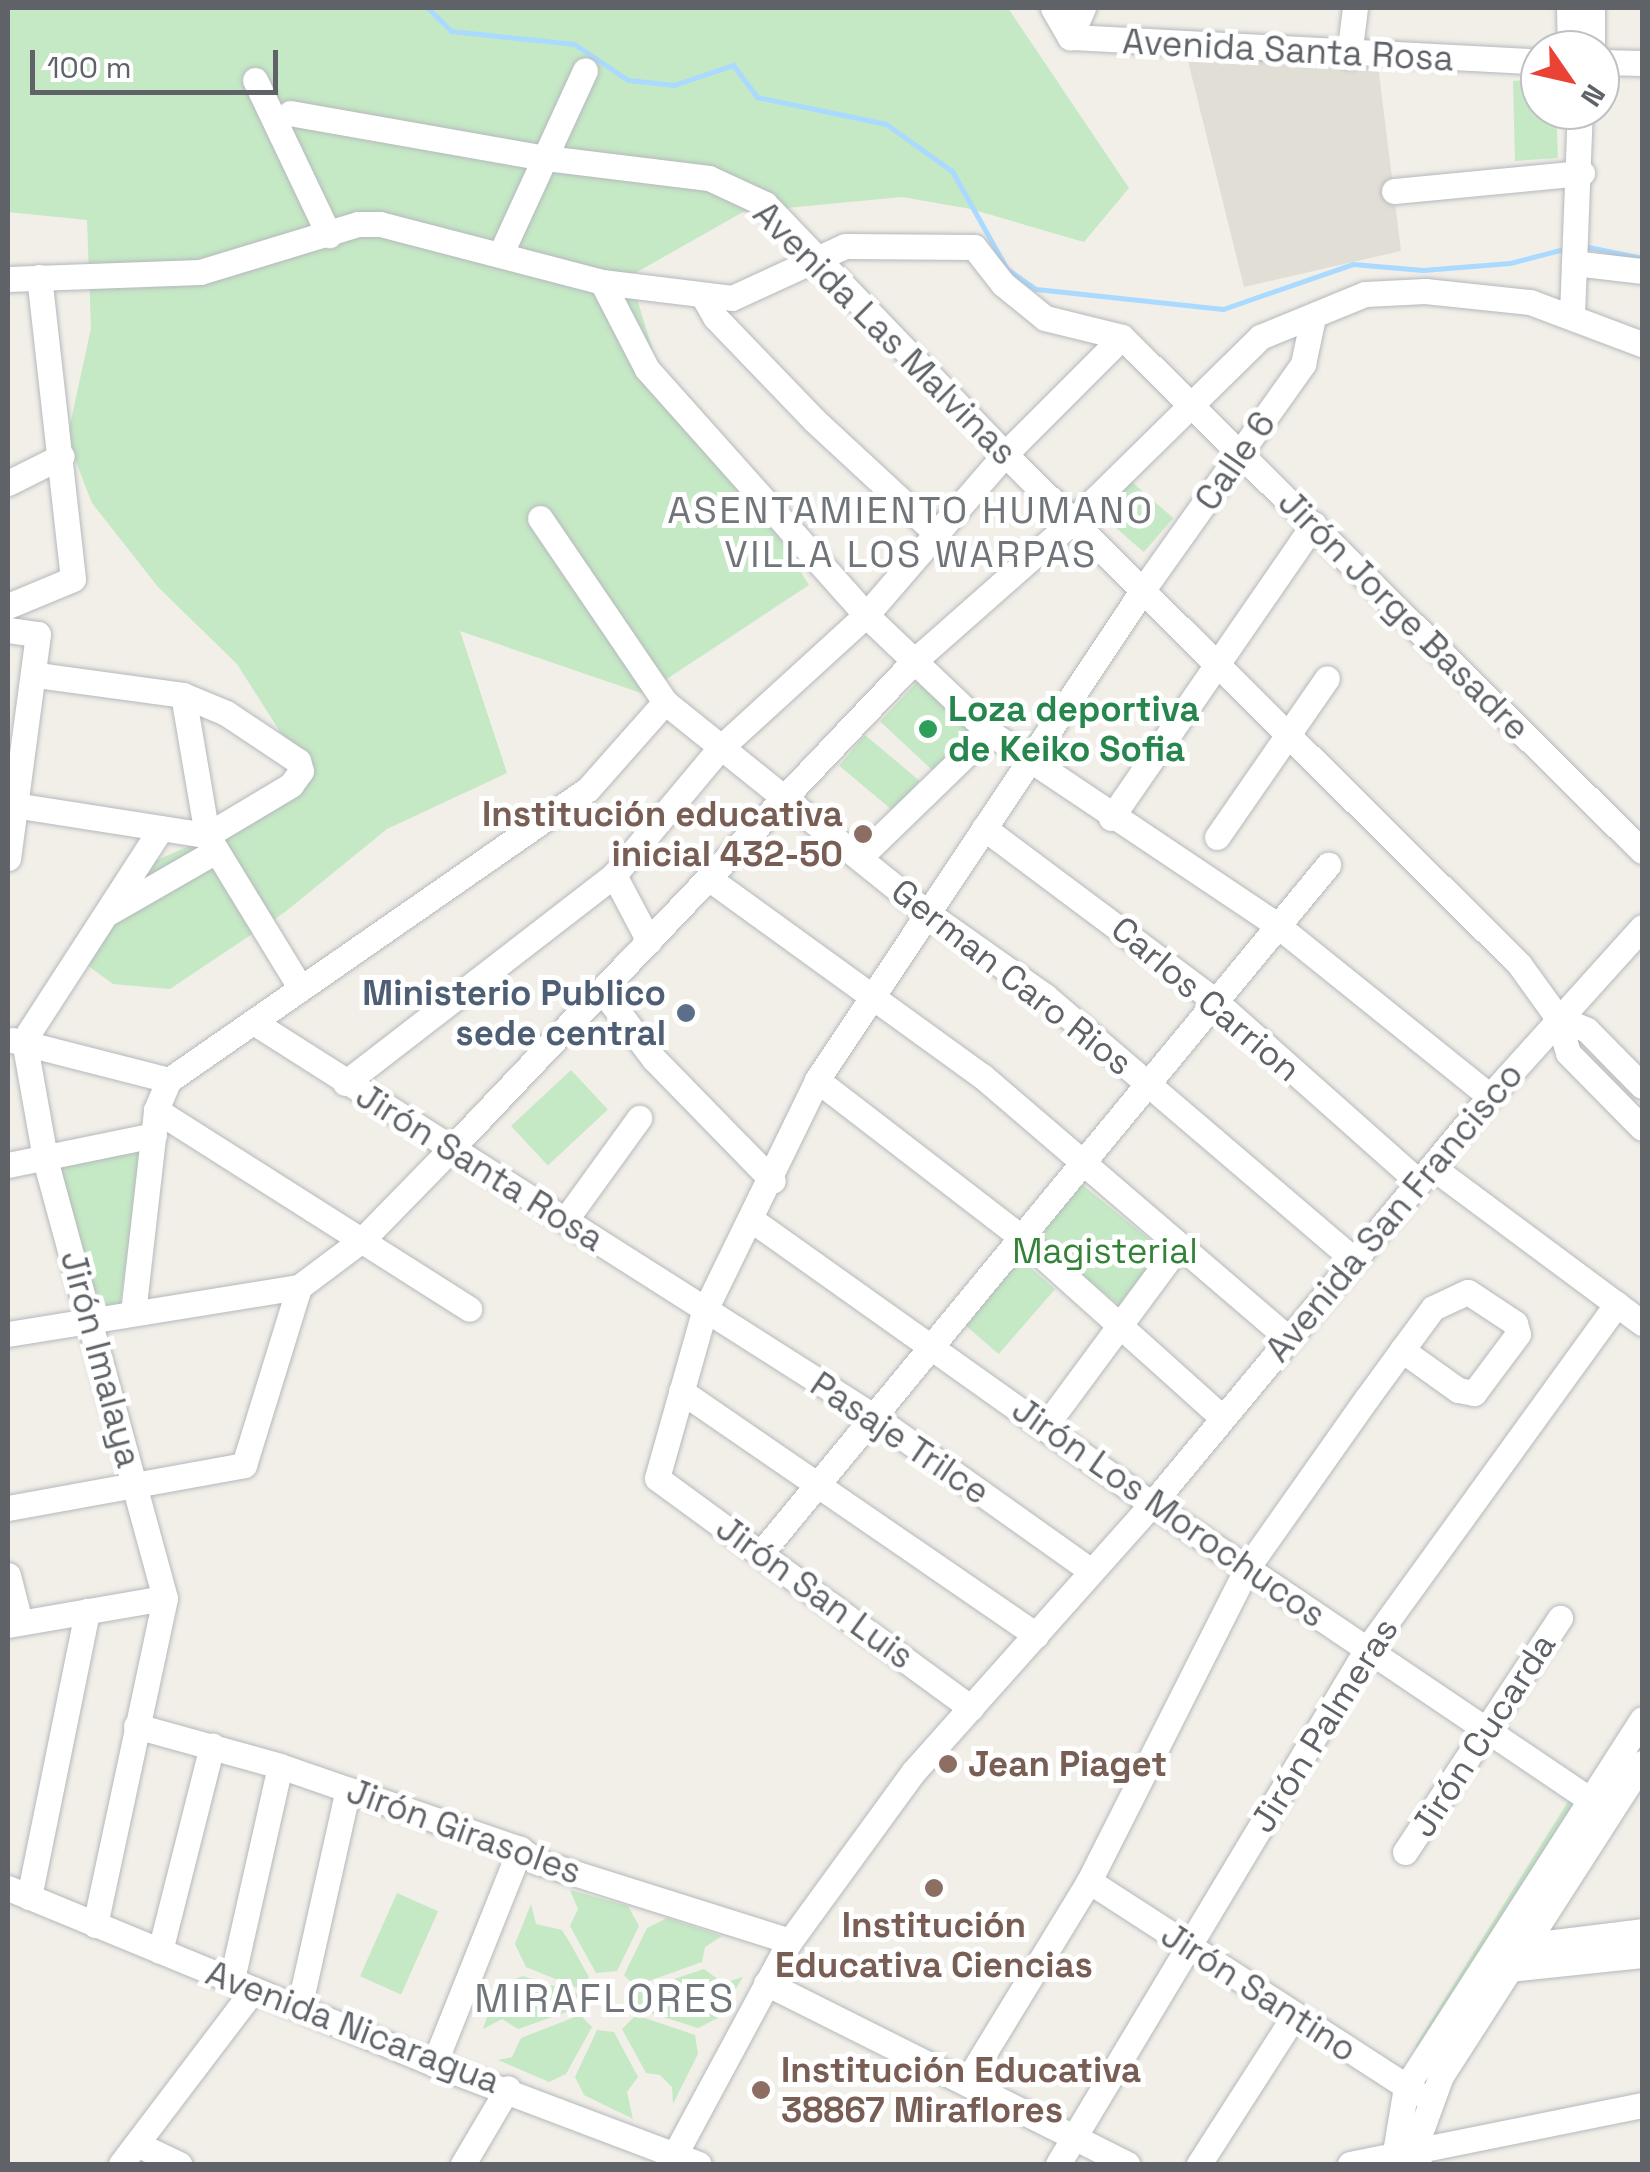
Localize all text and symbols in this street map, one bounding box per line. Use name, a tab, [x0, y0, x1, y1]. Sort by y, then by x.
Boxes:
street label: Avenida Santa Rosa	[1121, 20, 1455, 80]
scale bar	[35, 30, 282, 92]
north arrow	[1520, 30, 1620, 130]
text: 100 m	[47, 48, 132, 87]
text: N	[1573, 78, 1613, 113]
street label: Avenida Las Malvinas	[745, 193, 1025, 473]
street label: Calle 6	[1186, 404, 1284, 518]
street label: Jirón Jorge Basadre	[1270, 481, 1538, 749]
district label: ASENTAMIENTO HUMANO VILLA LOS WARPAS	[667, 488, 1155, 578]
place label: Loza deportiva de Keiko Sofia	[948, 688, 1200, 770]
marker: Loza deportiva de Keiko Sofia	[917, 718, 939, 740]
place label: Institución educativa inicial 432-50	[482, 793, 843, 875]
marker: Institución educativa inicial 432-50	[852, 823, 874, 845]
street label: German Caro Rios	[883, 870, 1141, 1084]
street label: Carlos Carrion	[1103, 908, 1309, 1090]
place label: Ministerio Publico sede central	[362, 972, 666, 1054]
marker: Ministerio Publico sede central	[675, 1002, 697, 1024]
street label: Avenida San Francisco	[1257, 1054, 1531, 1370]
street label: Jirón Santa Rosa	[349, 1074, 611, 1260]
park label: Magisterial	[1012, 1230, 1198, 1272]
street label: Jirón Imalaya	[52, 1246, 150, 1472]
street label: Pasaje Trilce	[802, 1363, 998, 1513]
street label: Jirón Los Morochucos	[1004, 1388, 1334, 1636]
street label: Jirón San Luis	[708, 1506, 922, 1678]
street label: Jirón Palmeras	[1241, 1610, 1407, 1840]
street label: Jirón Cucarda	[1402, 1625, 1564, 1845]
place label: Jean Piaget	[968, 1743, 1167, 1785]
marker: Jean Piaget	[937, 1753, 959, 1775]
street label: Jirón Girasoles	[341, 1769, 587, 1893]
marker: Institución Educativa Ciencias	[923, 1877, 945, 1899]
place label: Institución Educativa Ciencias	[775, 1904, 1093, 1986]
street label: Jirón Santino	[1153, 1913, 1365, 2071]
street label: Avenida Nicaragua	[200, 1952, 506, 2102]
district label: MIRAFLORES	[474, 1975, 736, 2023]
place label: Institución Educativa 38867 Miraflores	[781, 2049, 1141, 2131]
marker: Institución Educativa 38867 Miraflores	[750, 2079, 772, 2101]

